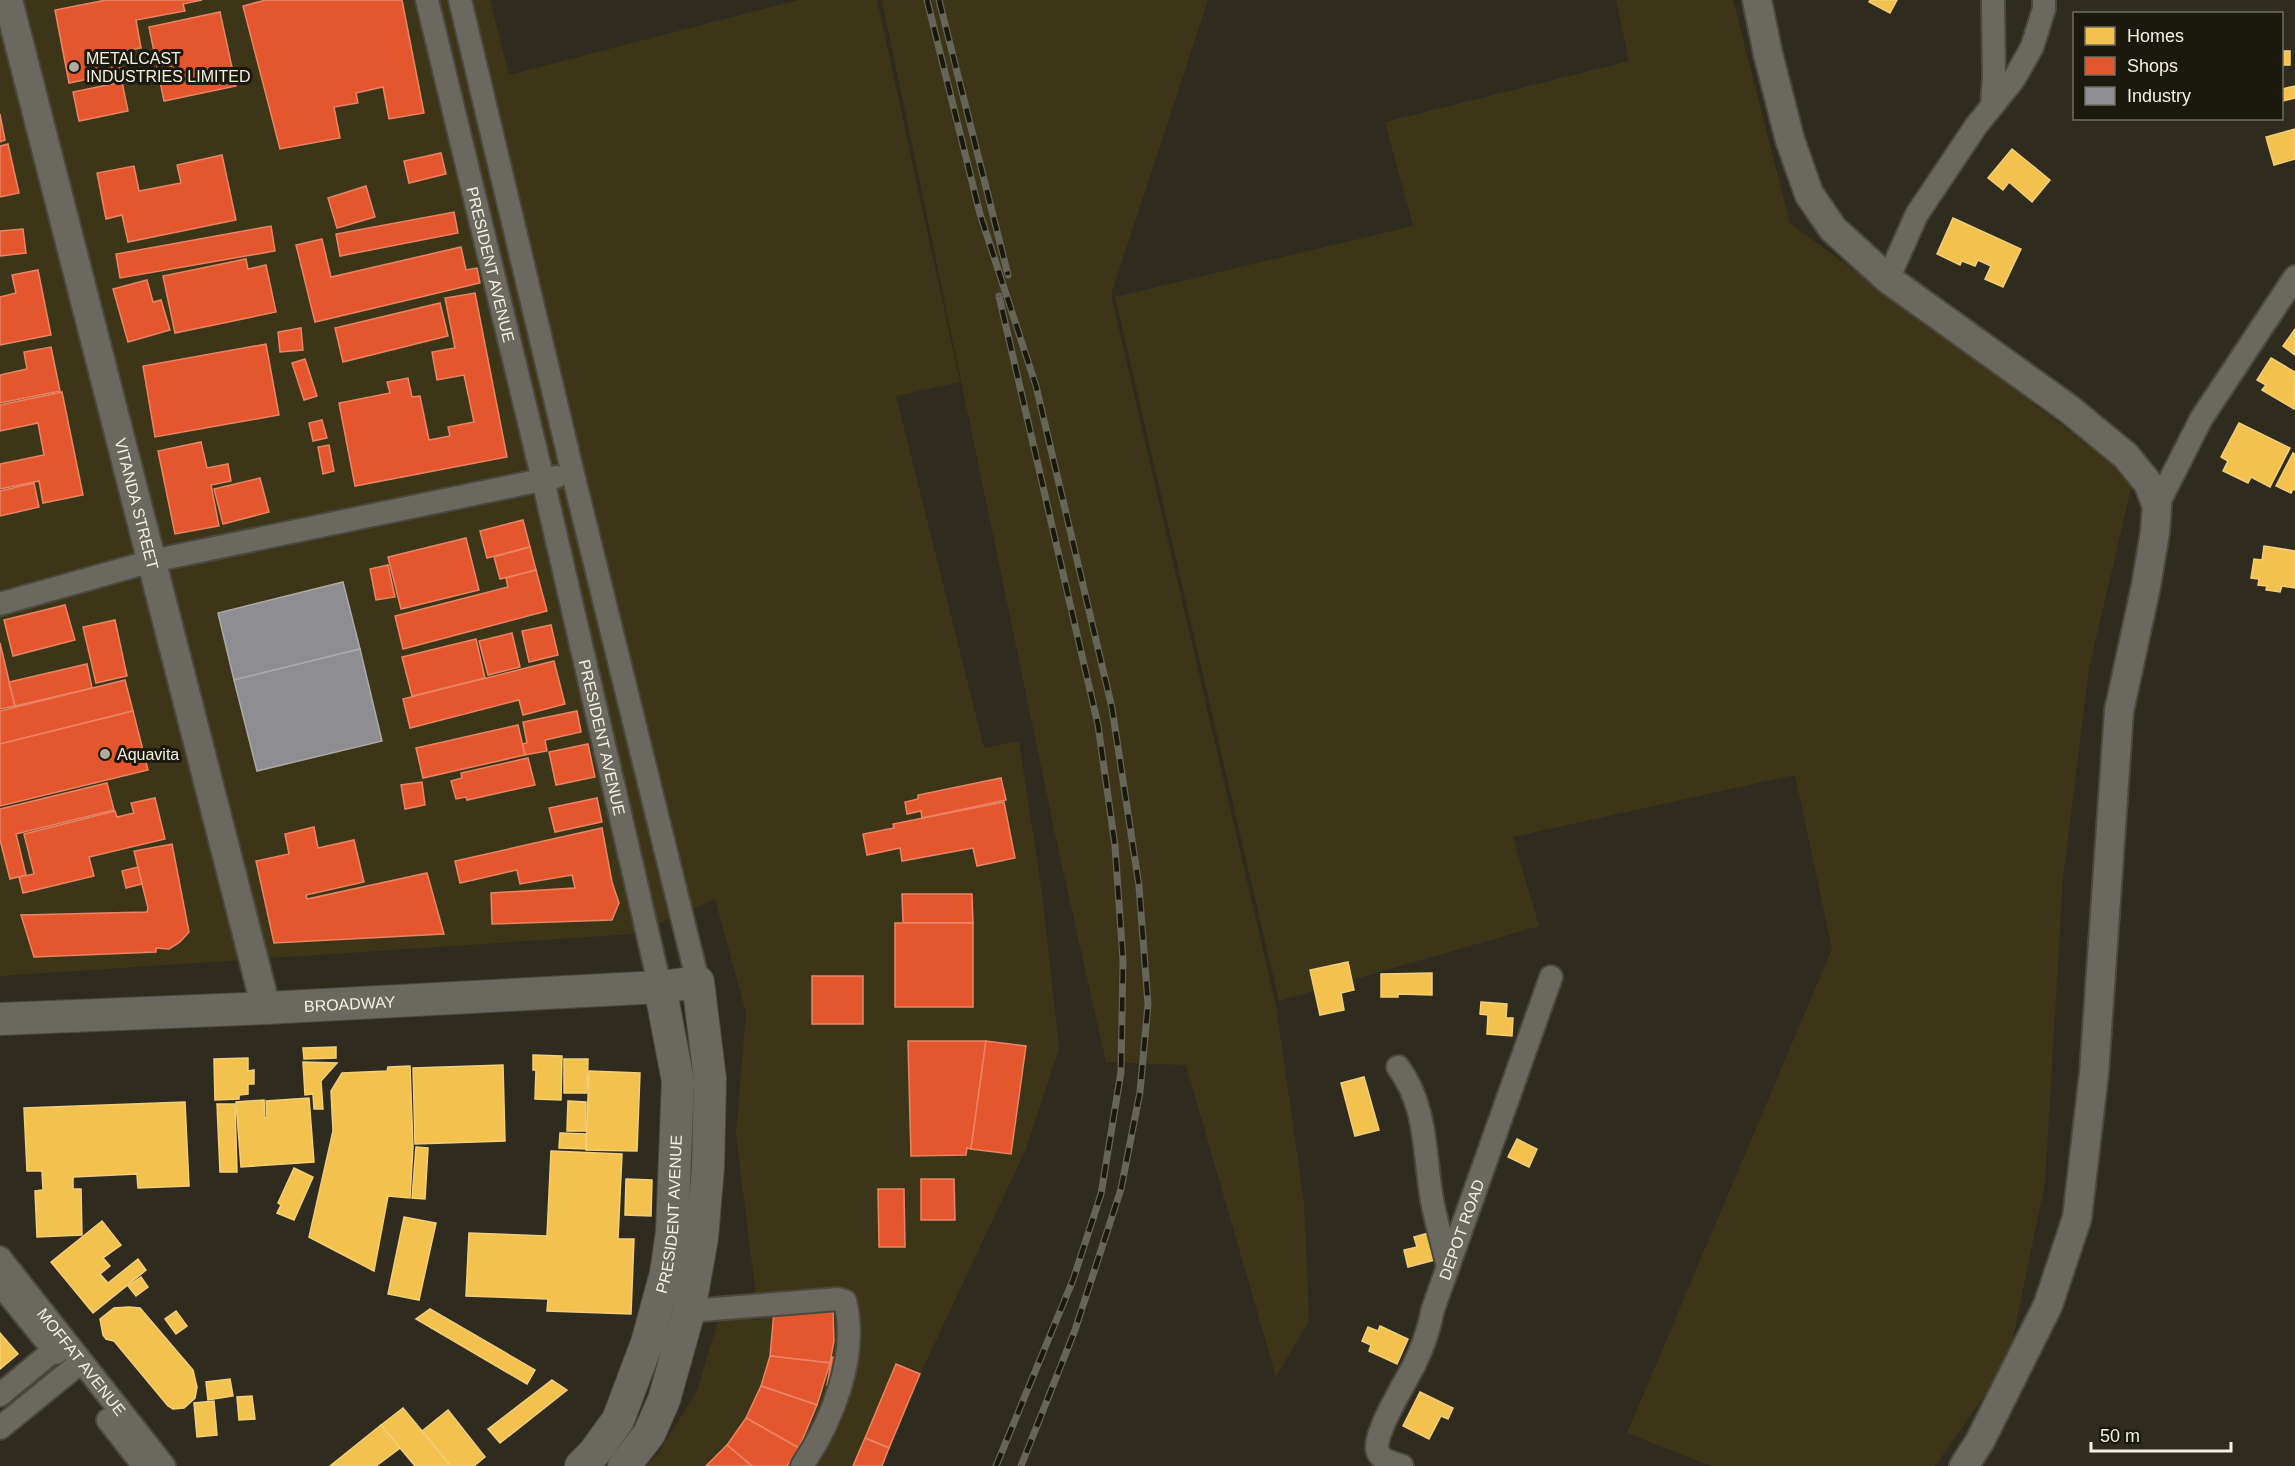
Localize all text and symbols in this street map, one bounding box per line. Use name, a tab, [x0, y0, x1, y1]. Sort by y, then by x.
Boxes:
legend	[2073, 12, 2283, 120]
text: Homes	[2127, 26, 2184, 46]
place label: METALCAST INDUSTRIES LIMITED	[86, 50, 250, 85]
text: Shops	[2127, 56, 2178, 76]
marker: METALCAST INDUSTRIES LIMITED	[67, 60, 81, 74]
text: Industry	[2127, 86, 2191, 106]
street label: PRESIDENT AVENUE	[464, 185, 518, 344]
street label: VITANDA STREET	[112, 436, 162, 571]
street label: PRESIDENT AVENUE	[576, 658, 629, 817]
place label: Aquavita	[117, 746, 179, 763]
marker: Aquavita	[98, 747, 112, 761]
street label: BROADWAY	[303, 993, 396, 1014]
street label: PRESIDENT AVENUE	[652, 1134, 684, 1295]
street label: DEPOT ROAD	[1436, 1177, 1487, 1282]
street label: MOFFAT AVENUE	[34, 1305, 129, 1419]
scale bar	[2091, 1415, 2230, 1453]
text: 50 m	[2100, 1426, 2140, 1446]

